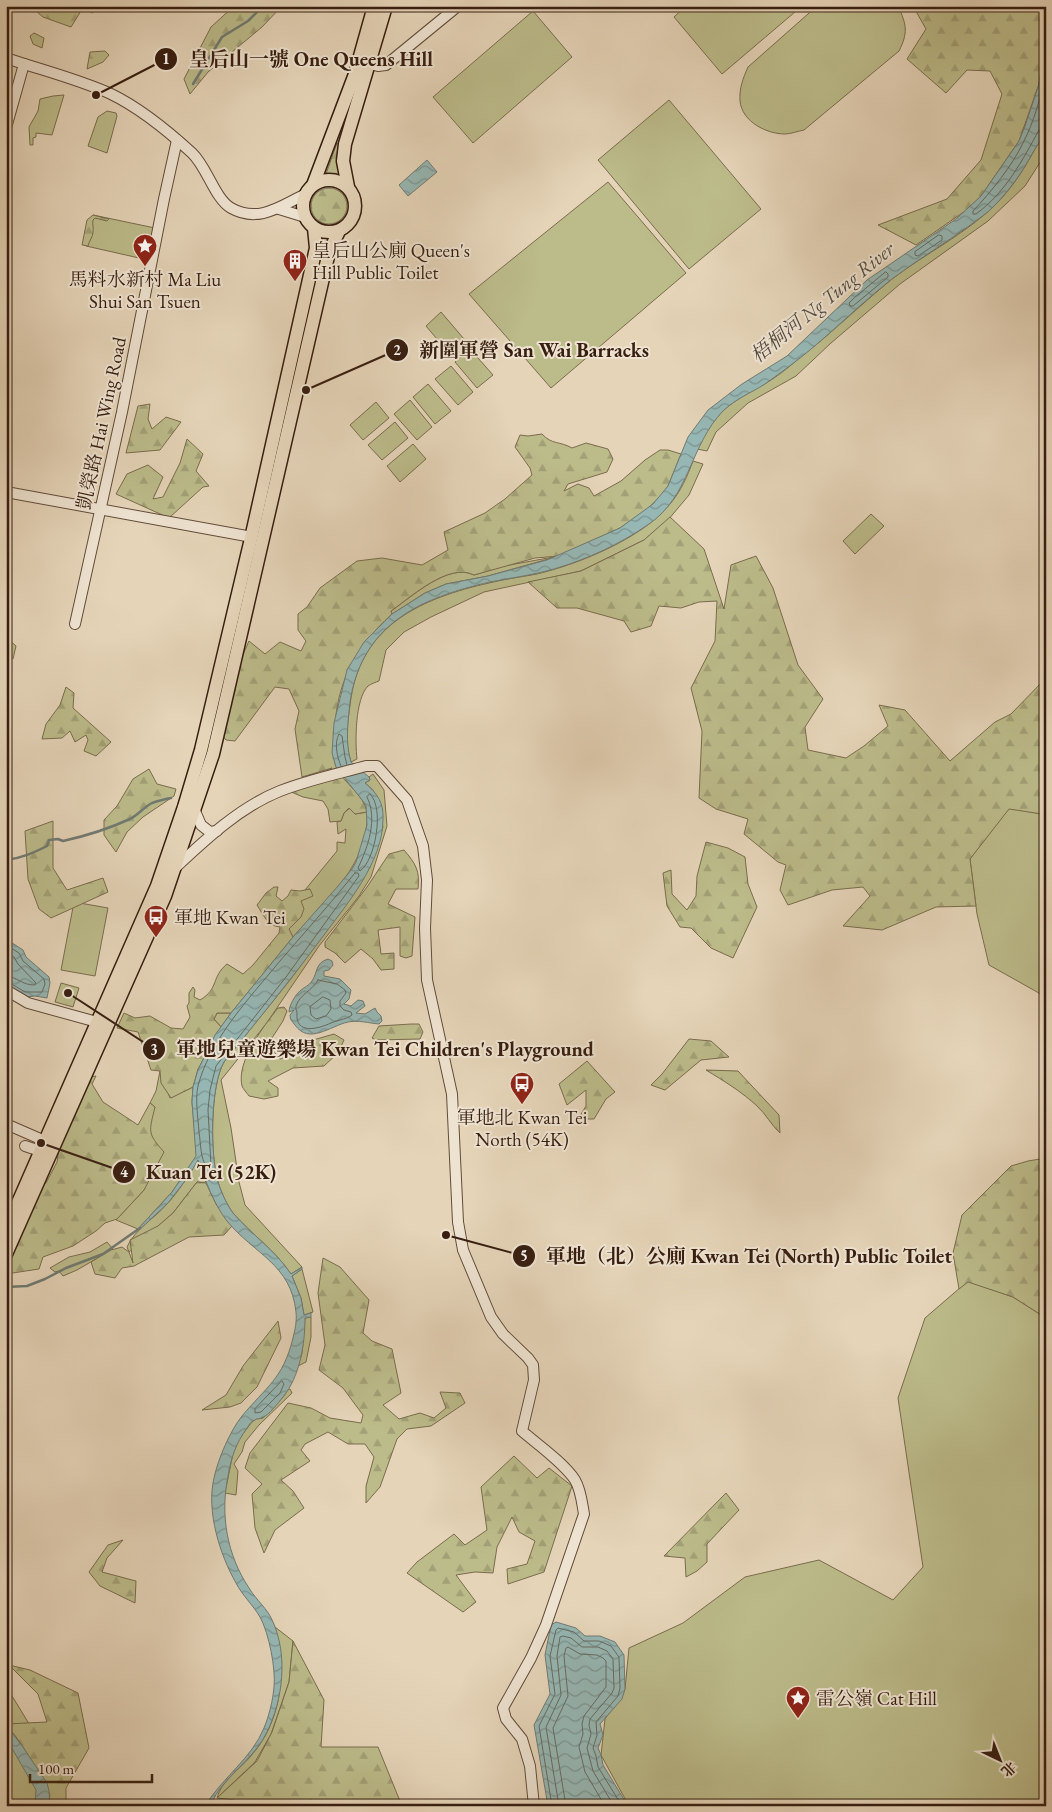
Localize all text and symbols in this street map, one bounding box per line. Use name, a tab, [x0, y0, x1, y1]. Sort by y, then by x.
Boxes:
callout: 皇后山一號 One Queens Hill	[154, 41, 443, 76]
text: 皇后山一號 One Queens Hill	[189, 46, 433, 72]
text: 1	[162, 49, 170, 68]
place icon: 馬料水新村 Ma Liu Shui San Tsuen	[132, 233, 158, 267]
water label: 梧桐河 Ng Tung River	[745, 235, 900, 368]
place label: 皇后山公廁 Queen's Hill Public Toilet	[312, 238, 470, 285]
building icon: 皇后山公廁 Queen's Hill Public Toilet	[282, 248, 308, 282]
place label: 馬料水新村 Ma Liu Shui San Tsuen	[69, 267, 221, 314]
callout: 新圍軍營 San Wai Barracks	[384, 332, 659, 367]
street label: 凱榮路 Hai Wing Road	[71, 334, 132, 512]
text: 新圍軍營 San Wai Barracks	[419, 337, 649, 363]
text: 2	[393, 340, 401, 359]
bus stop icon: 軍地 Kwan Tei	[143, 904, 169, 938]
place label: 軍地 Kwan Tei	[174, 905, 286, 930]
callout: 軍地兒童遊樂場 Kwan Tei Children's Playground	[142, 1032, 604, 1067]
text: 軍地兒童遊樂場 Kwan Tei Children's Playground	[176, 1036, 594, 1062]
text: 3	[150, 1040, 158, 1059]
bus stop icon: 軍地北 Kwan Tei North (54K)	[509, 1071, 535, 1105]
place label: 軍地北 Kwan Tei North (54K)	[457, 1105, 588, 1152]
callout: Kuan Tei (52K)	[111, 1154, 286, 1189]
text: Kuan Tei (52K)	[146, 1159, 276, 1185]
text: 4	[120, 1162, 129, 1181]
callout: 軍地（北）公廁 Kwan Tei (North) Public Toilet	[511, 1238, 962, 1273]
text: 軍地（北）公廁 Kwan Tei (North) Public Toilet	[546, 1243, 952, 1269]
text: 5	[520, 1246, 528, 1265]
place icon: 雷公嶺 Cat Hill	[785, 1685, 811, 1719]
place label: 雷公嶺 Cat Hill	[816, 1686, 937, 1711]
north arrow	[974, 1734, 1024, 1784]
scale bar	[30, 1752, 152, 1784]
text: 北	[998, 1758, 1020, 1781]
text: 100 m	[38, 1759, 75, 1778]

